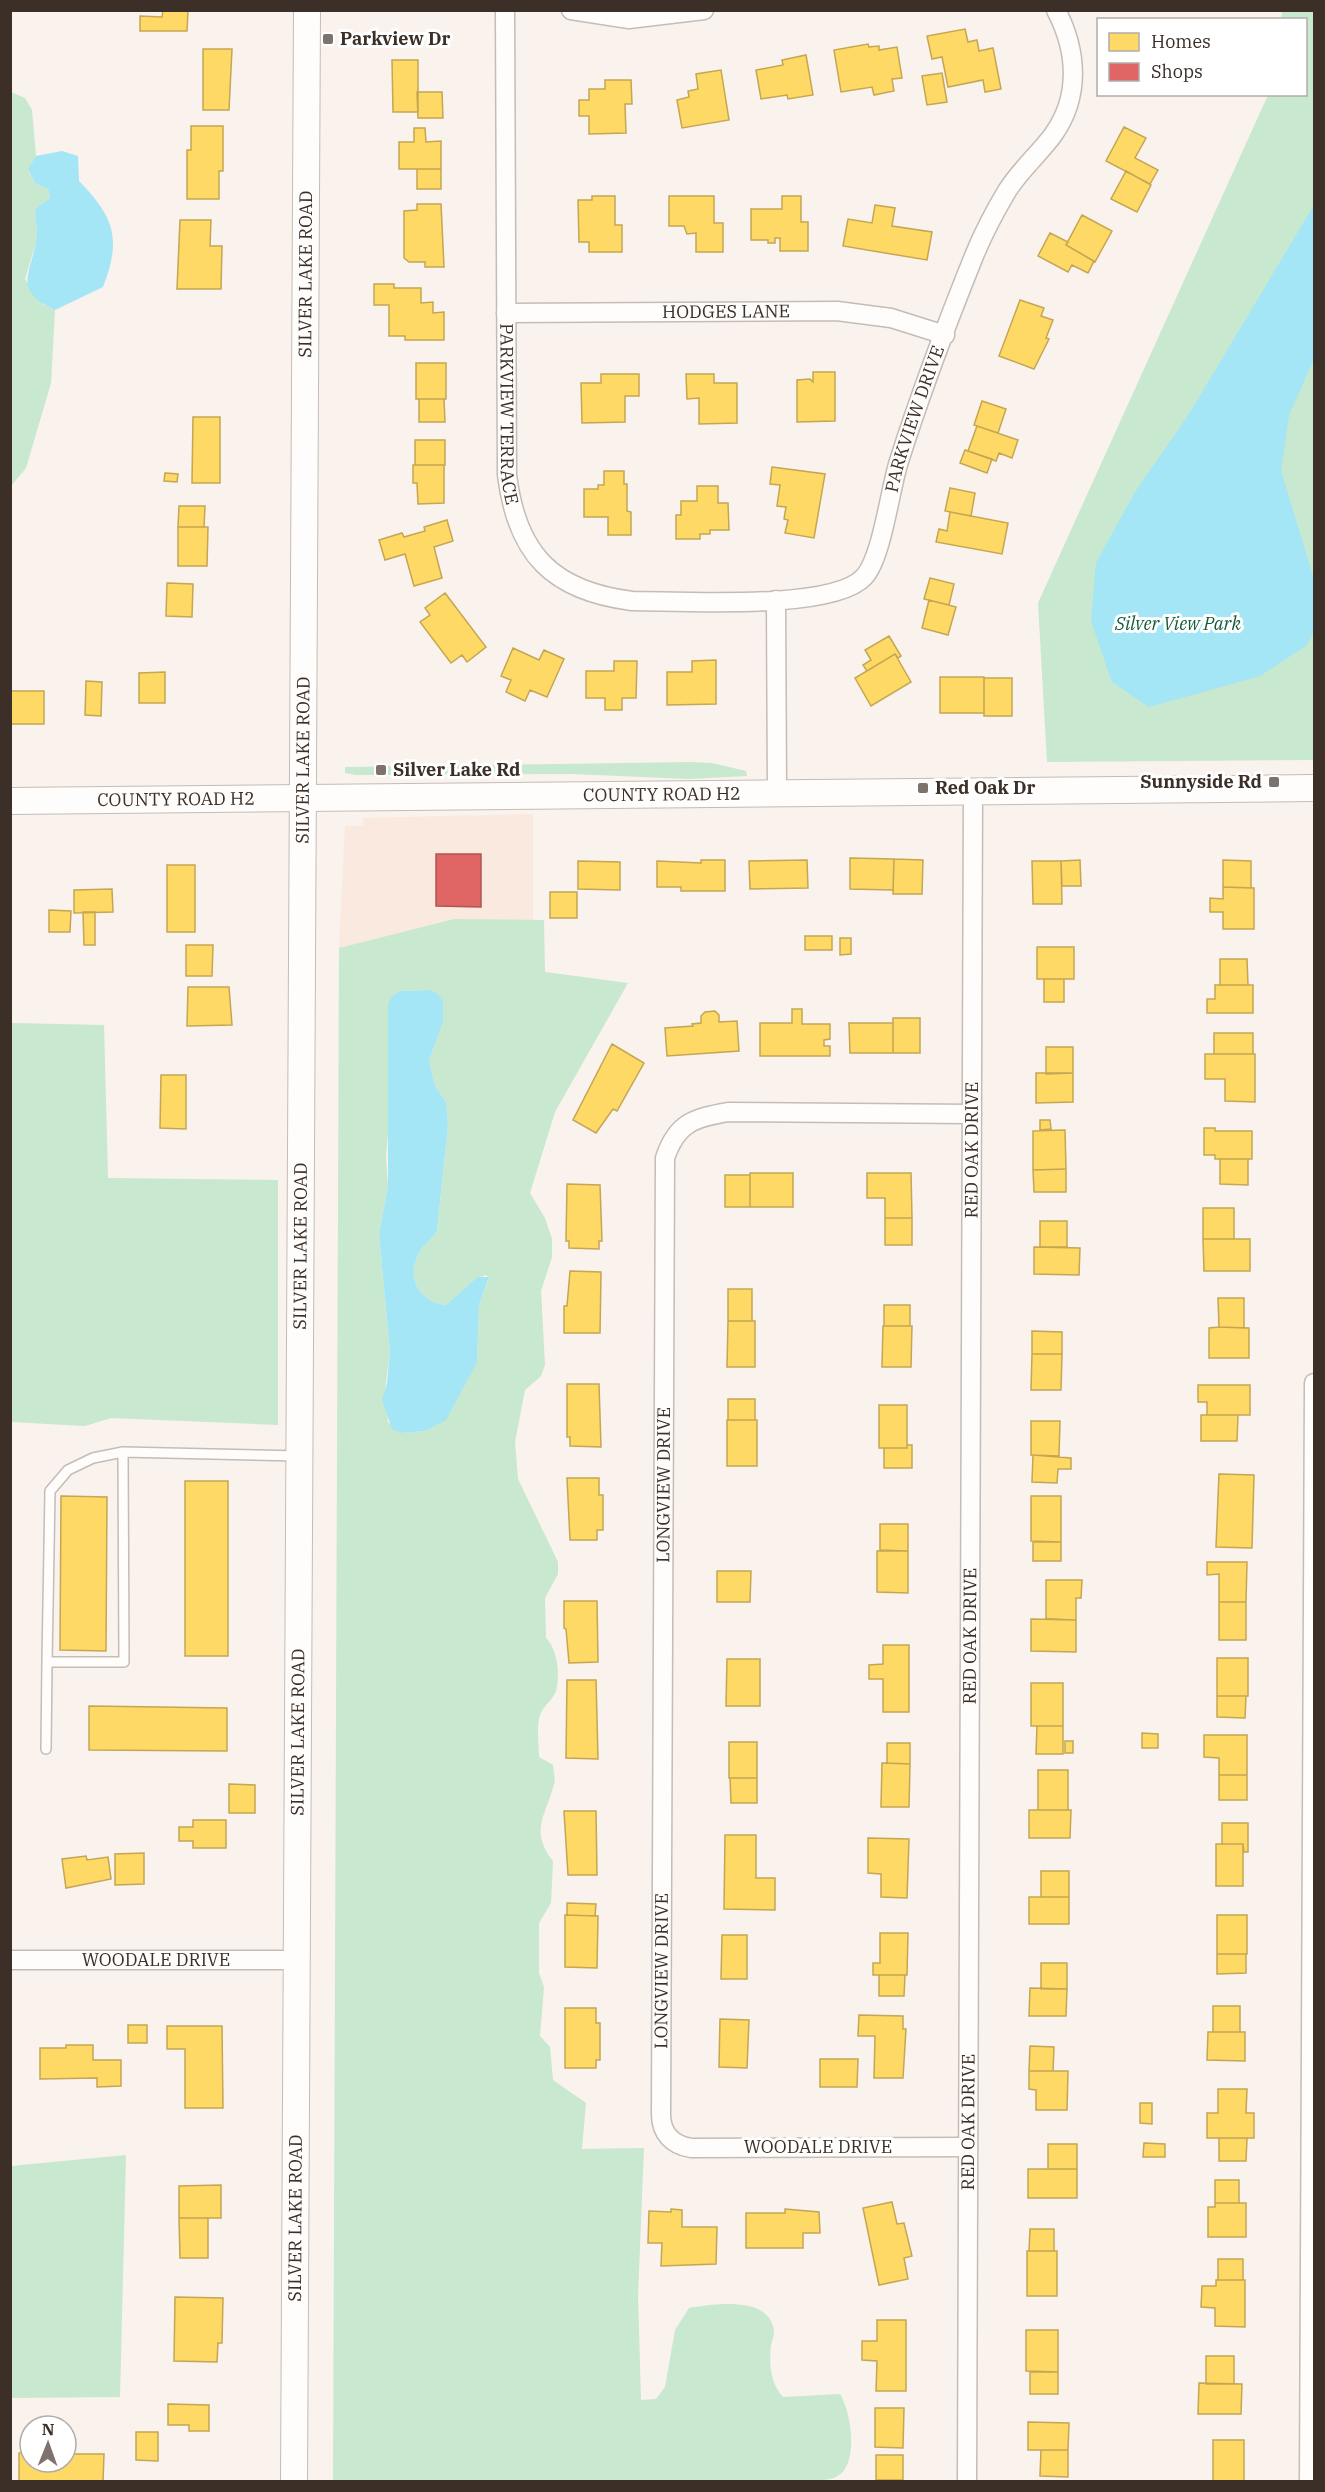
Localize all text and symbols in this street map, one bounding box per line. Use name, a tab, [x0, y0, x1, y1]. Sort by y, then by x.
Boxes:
legend	[1097, 18, 1307, 96]
place label: Parkview Dr	[340, 27, 451, 50]
text: Homes	[1151, 30, 1211, 53]
marker: Parkview Dr	[321, 32, 335, 46]
text: Shops	[1151, 60, 1203, 83]
street label: SILVER LAKE ROAD	[293, 190, 317, 358]
street label: HODGES LANE	[662, 299, 790, 323]
street label: PARKVIEW TERRACE	[495, 323, 524, 507]
street label: PARKVIEW DRIVE	[880, 342, 949, 495]
park label: Silver View Park	[1114, 612, 1241, 635]
street label: SILVER LAKE ROAD	[291, 676, 314, 844]
place label: Silver Lake Rd	[393, 758, 520, 781]
marker: Silver Lake Rd	[374, 763, 388, 777]
place label: Sunnyside Rd	[1140, 770, 1262, 793]
marker: Sunnyside Rd	[1267, 775, 1281, 789]
place label: Red Oak Dr	[935, 776, 1036, 799]
marker: Red Oak Dr	[916, 781, 930, 795]
street label: COUNTY ROAD H2	[583, 782, 741, 806]
street label: COUNTY ROAD H2	[97, 787, 255, 811]
street label: RED OAK DRIVE	[959, 1082, 983, 1218]
street label: SILVER LAKE ROAD	[288, 1162, 312, 1330]
street label: LONGVIEW DRIVE	[651, 1407, 675, 1563]
street label: RED OAK DRIVE	[958, 1568, 981, 1704]
street label: SILVER LAKE ROAD	[286, 1648, 309, 1816]
street label: LONGVIEW DRIVE	[649, 1893, 673, 2049]
street label: WOODALE DRIVE	[82, 1948, 230, 1971]
street label: RED OAK DRIVE	[956, 2054, 980, 2190]
street label: SILVER LAKE ROAD	[283, 2134, 307, 2302]
street label: WOODALE DRIVE	[744, 2135, 892, 2158]
north arrow	[18, 2414, 78, 2474]
text: N	[42, 2419, 55, 2439]

